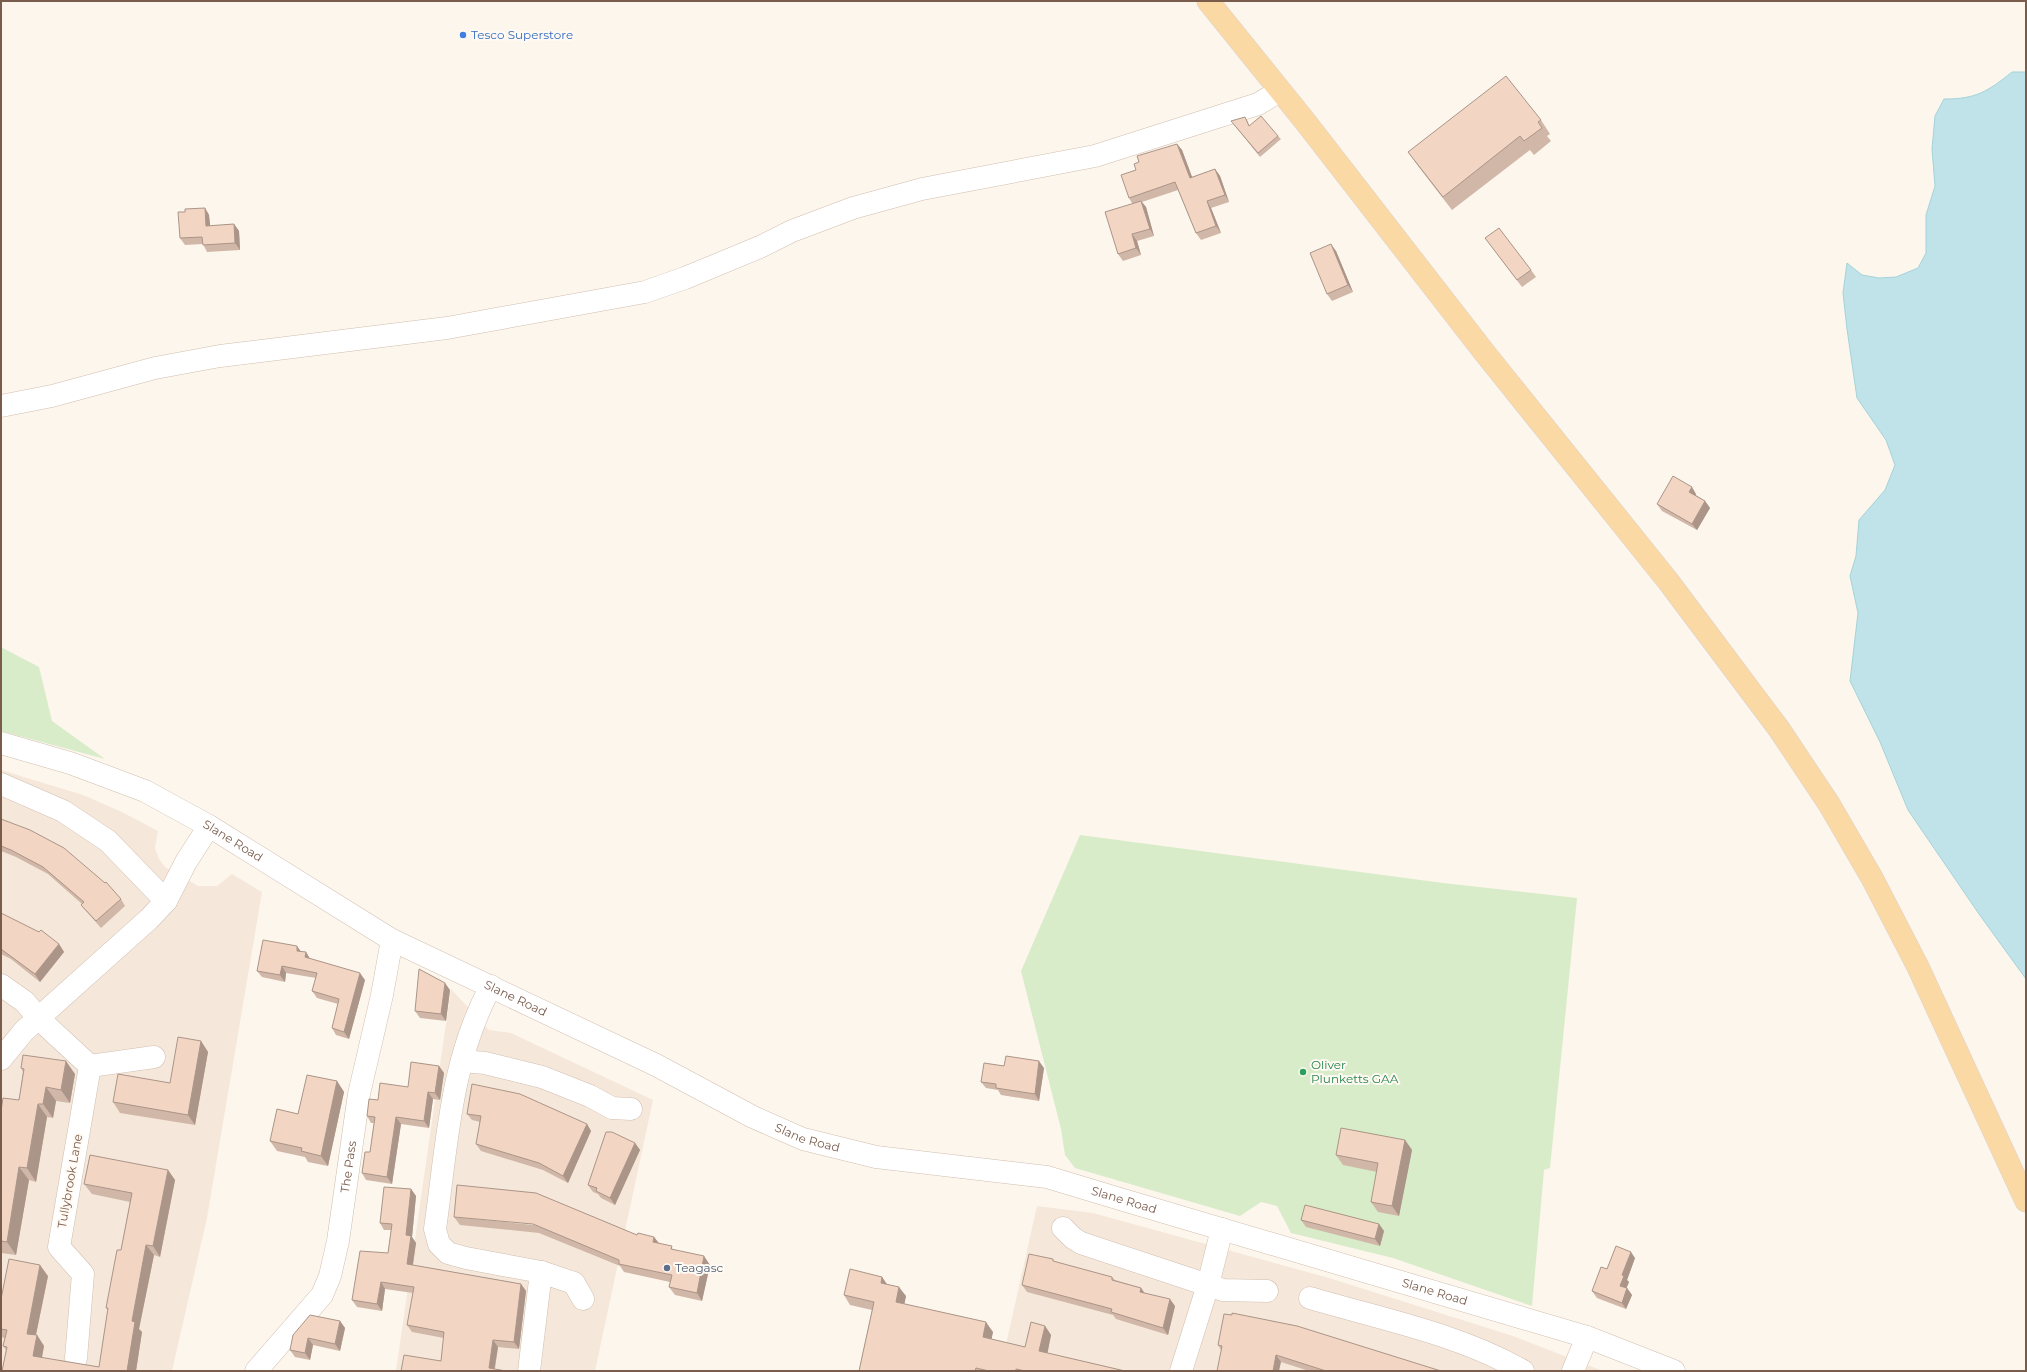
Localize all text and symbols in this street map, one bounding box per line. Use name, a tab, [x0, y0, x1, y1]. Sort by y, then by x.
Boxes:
place label: Tesco Superstore	[471, 27, 573, 42]
marker: Tesco Superstore	[458, 30, 468, 40]
street label: Slane Road	[201, 816, 266, 865]
street label: Slane Road	[482, 977, 549, 1019]
place label: Oliver Plunketts GAA	[1311, 1057, 1399, 1086]
marker: Oliver Plunketts GAA	[1298, 1067, 1308, 1077]
street label: Slane Road	[773, 1120, 841, 1155]
street label: Tullybrook Lane	[54, 1133, 85, 1229]
street label: The Pass	[337, 1140, 359, 1194]
street label: Slane Road	[1090, 1183, 1159, 1216]
place label: Teagasc	[675, 1260, 724, 1275]
marker: Teagasc	[662, 1263, 672, 1273]
street label: Slane Road	[1400, 1275, 1469, 1308]

